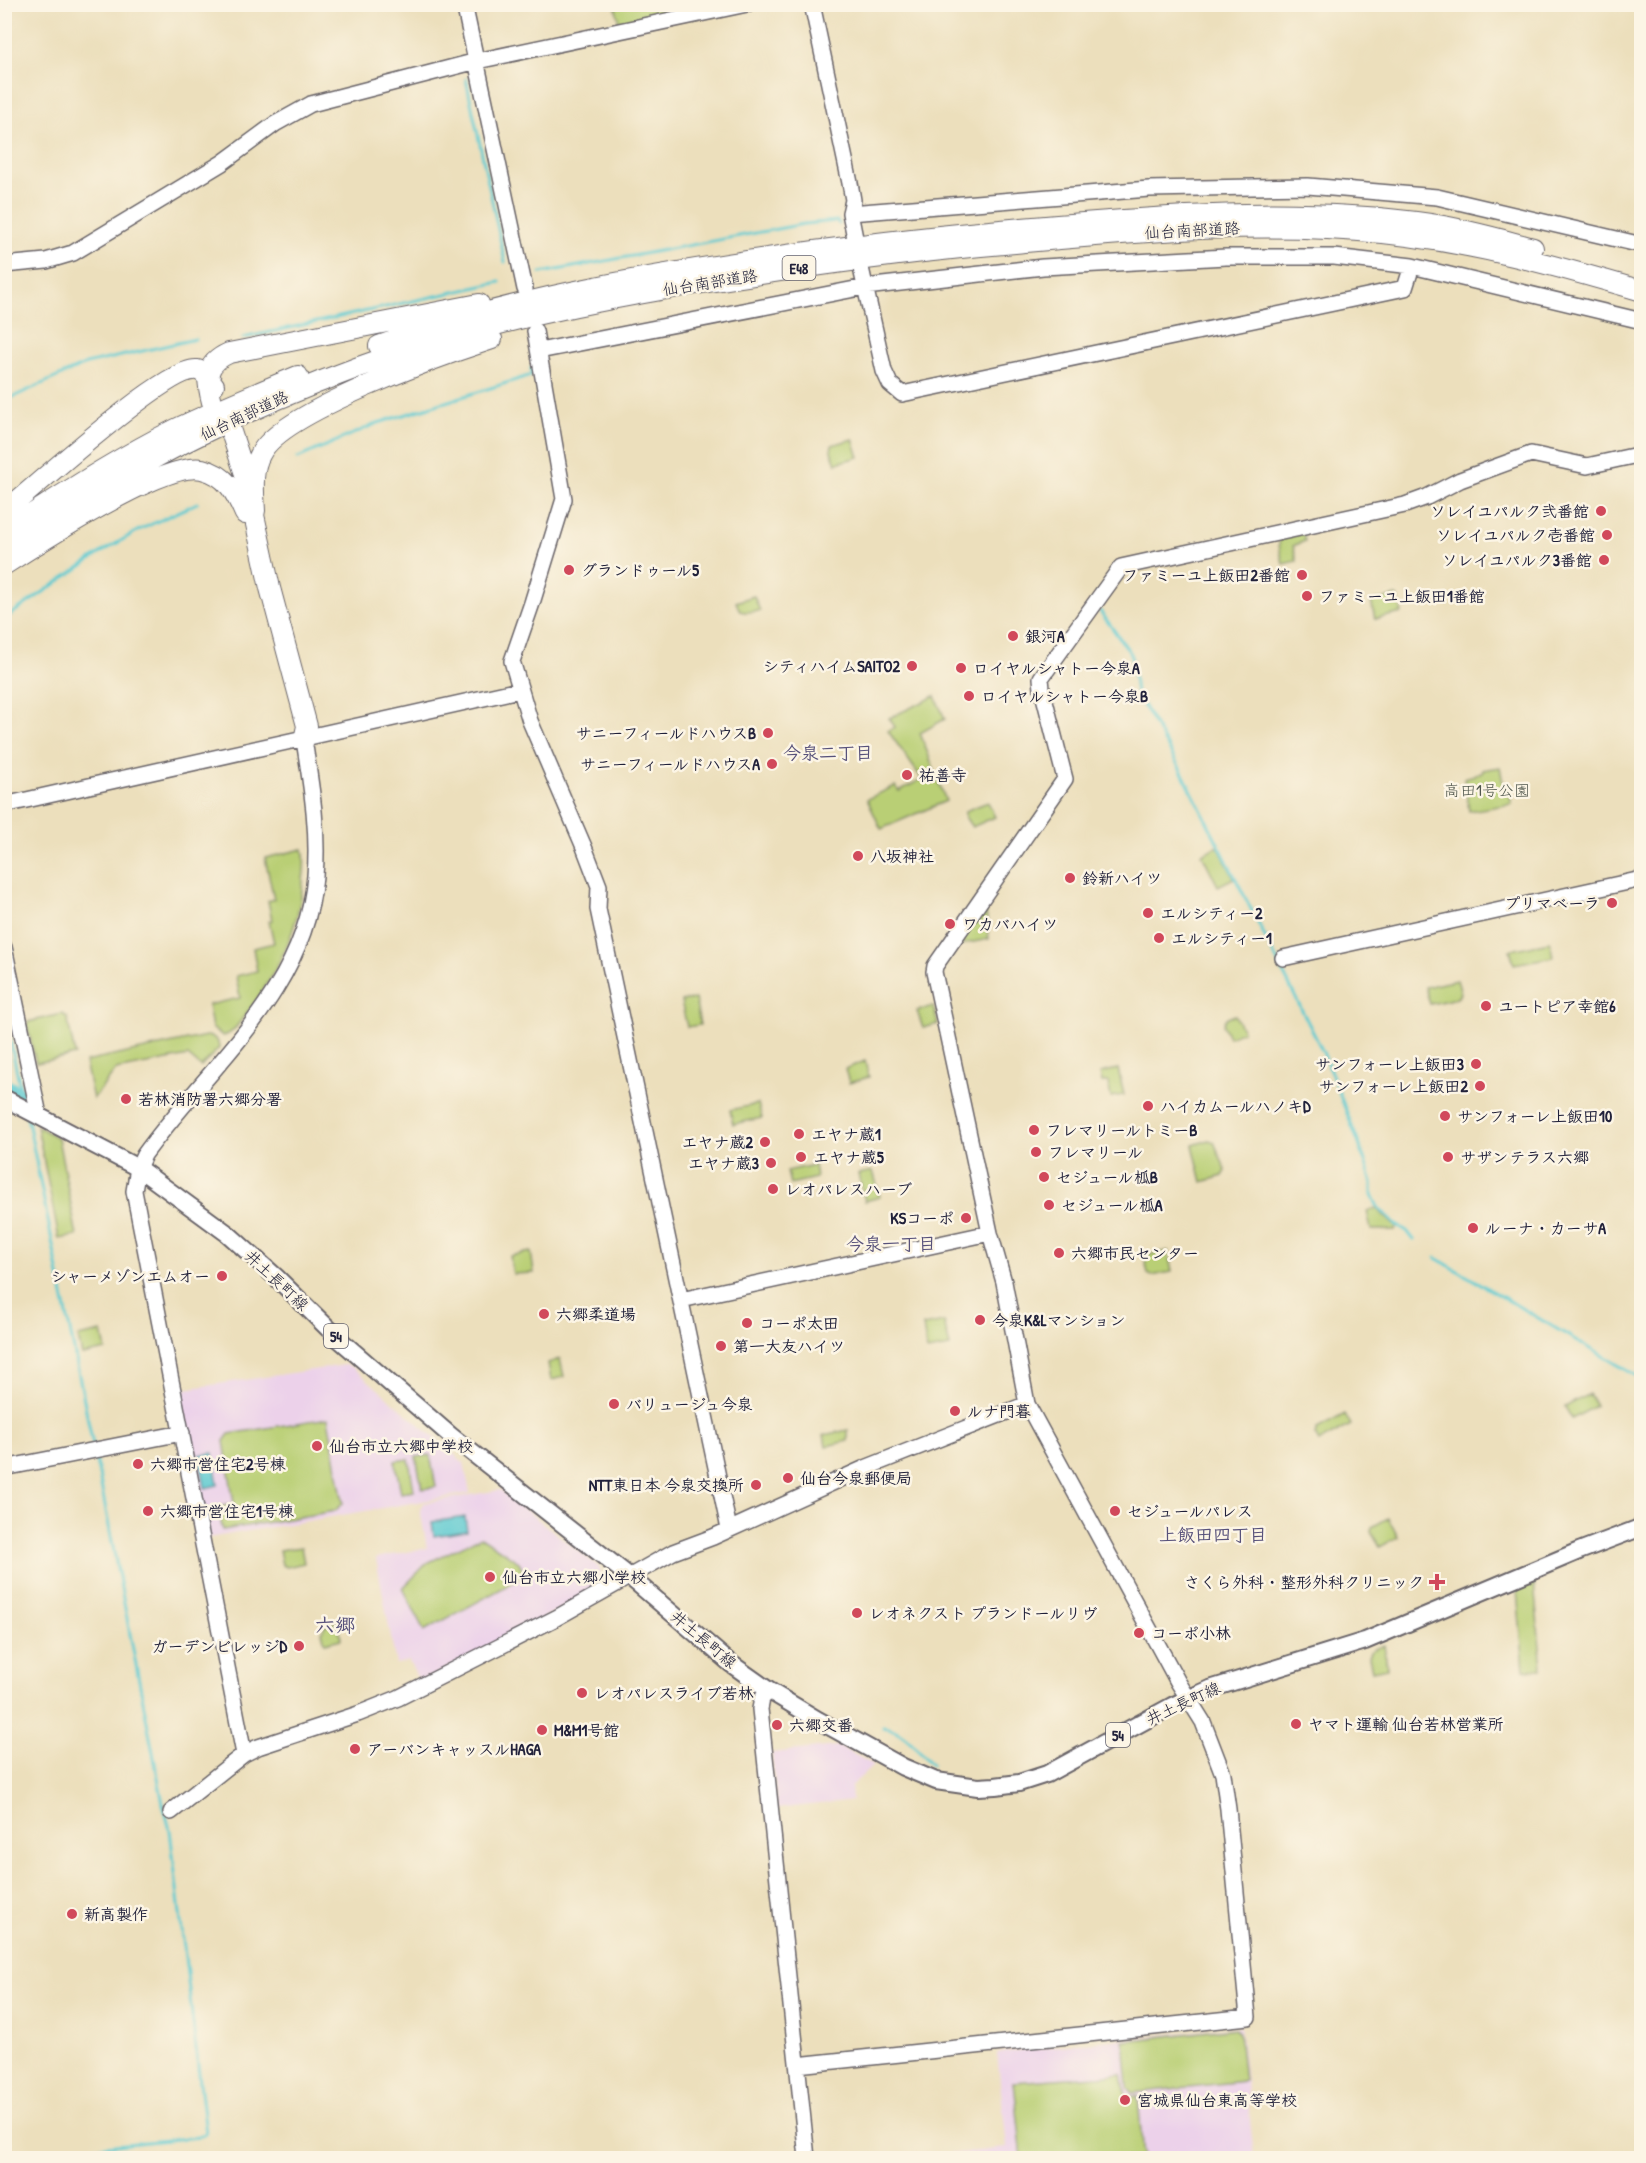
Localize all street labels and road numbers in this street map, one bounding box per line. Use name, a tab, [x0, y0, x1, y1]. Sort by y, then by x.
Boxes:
street label: 仙台南部道路	[1143, 217, 1241, 243]
road number: E48	[782, 256, 816, 280]
street label: 仙台南部道路	[661, 264, 759, 300]
street label: 仙台南部道路	[196, 385, 292, 445]
street label: 井土長町線	[240, 1245, 314, 1315]
road number: 54	[324, 1324, 348, 1348]
street label: 井土長町線	[666, 1605, 742, 1673]
street label: 井土長町線	[1142, 1676, 1224, 1730]
road number: 54	[1106, 1723, 1130, 1747]

